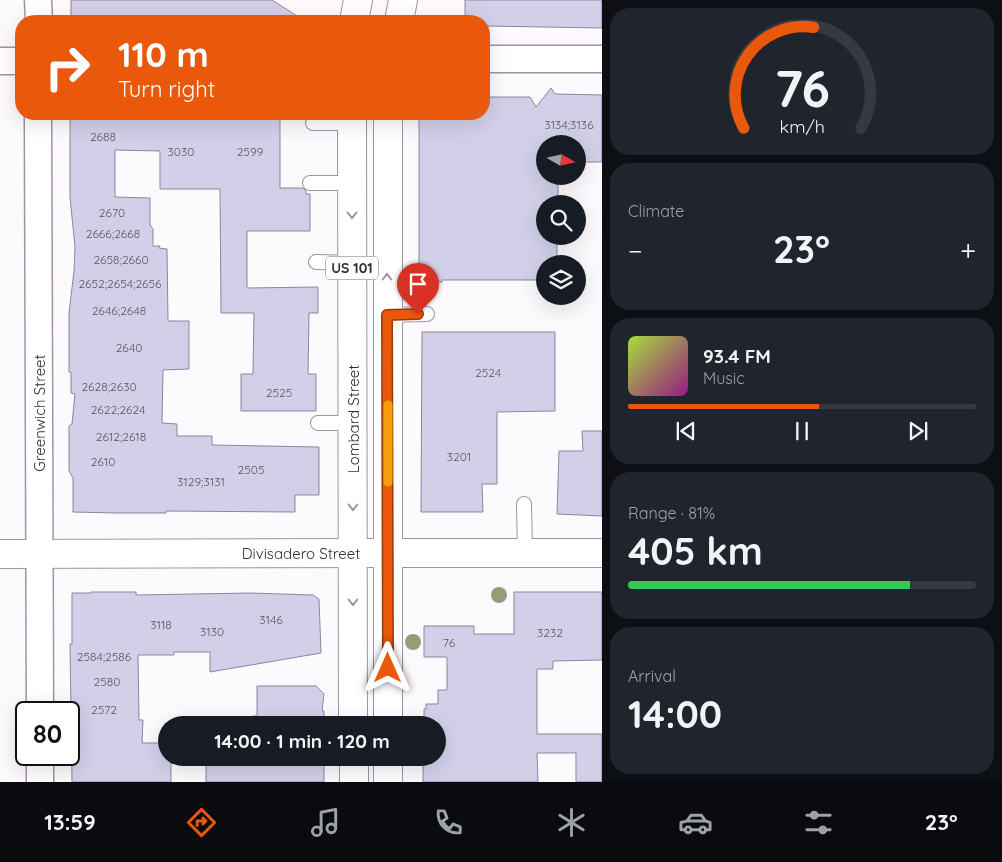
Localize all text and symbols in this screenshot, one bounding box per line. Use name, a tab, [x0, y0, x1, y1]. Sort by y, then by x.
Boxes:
text: 110 m	[118, 32, 209, 76]
icon: right	[35, 35, 100, 100]
text: 76	[774, 55, 830, 120]
text: Turn right	[118, 75, 215, 103]
text: km/h	[779, 115, 825, 137]
house number: 3134;3136	[544, 117, 594, 132]
house number: 2688	[90, 129, 116, 144]
north arrow	[536, 135, 586, 185]
map controls	[536, 135, 586, 305]
house number: 3030	[168, 144, 194, 159]
house number: 2599	[237, 144, 264, 159]
button: search	[536, 195, 586, 245]
text: Climate	[628, 201, 684, 221]
house number: 2670	[99, 205, 125, 220]
one-way arrow	[347, 212, 357, 219]
text: 23°	[773, 225, 830, 273]
house number: 2666;2668	[86, 226, 140, 241]
text: −	[628, 233, 643, 268]
text: +	[960, 233, 976, 268]
house number: 2658;2660	[93, 252, 149, 267]
button: layers	[536, 255, 586, 305]
road number: US 101	[326, 256, 378, 280]
pin	[397, 263, 439, 314]
icon: arrive	[404, 270, 432, 298]
one-way arrow	[382, 273, 392, 280]
house number: 2652;2654;2656	[78, 276, 162, 291]
house number: 2646;2648	[92, 303, 146, 318]
house number: 2640	[116, 340, 142, 355]
text: 93.4 FM	[703, 344, 771, 368]
street label: Greenwich Street	[30, 354, 49, 472]
street label: Lombard Street	[344, 365, 363, 473]
house number: 2524	[475, 365, 501, 380]
text: Music	[703, 368, 745, 388]
house number: 2628;2630	[81, 379, 137, 394]
house number: 2525	[266, 385, 292, 400]
house number: 2622;2624	[91, 402, 145, 417]
icon: previous	[672, 417, 700, 445]
icon: pause	[788, 417, 816, 445]
icon: next	[904, 417, 932, 445]
house number: 2612;2618	[96, 429, 146, 444]
house number: 3201	[447, 449, 471, 464]
house number: 2610	[91, 454, 115, 469]
house number: 2505	[238, 462, 264, 477]
house number: 3129;3131	[177, 474, 225, 489]
text: Range · 81%	[628, 503, 715, 523]
one-way arrow	[348, 504, 358, 511]
text: 405 km	[628, 527, 763, 575]
street label: Divisadero Street	[242, 544, 360, 563]
one-way arrow	[348, 598, 358, 606]
house number: 3146	[259, 612, 283, 627]
house number: 3118	[150, 617, 172, 632]
house number: 3130	[200, 624, 224, 639]
house number: 3232	[537, 625, 563, 640]
house number: 76	[443, 635, 456, 650]
position arrow	[361, 641, 413, 693]
house number: 2584;2586	[77, 649, 132, 664]
text: Arrival	[628, 666, 676, 686]
house number: 2580	[94, 674, 120, 689]
text: 14:00	[628, 690, 722, 738]
speed limit sign: 80	[15, 701, 80, 766]
house number: 2572	[91, 702, 117, 717]
text: 14:00 · 1 min · 120 m	[214, 729, 390, 753]
icon: directions	[184, 805, 219, 840]
icon: music	[308, 805, 343, 840]
icon: phone	[431, 805, 466, 840]
icon: climate	[554, 805, 589, 840]
icon: car	[678, 805, 713, 840]
icon: filters	[801, 805, 836, 840]
text: 13:59	[44, 808, 96, 836]
text: 23°	[925, 808, 958, 836]

